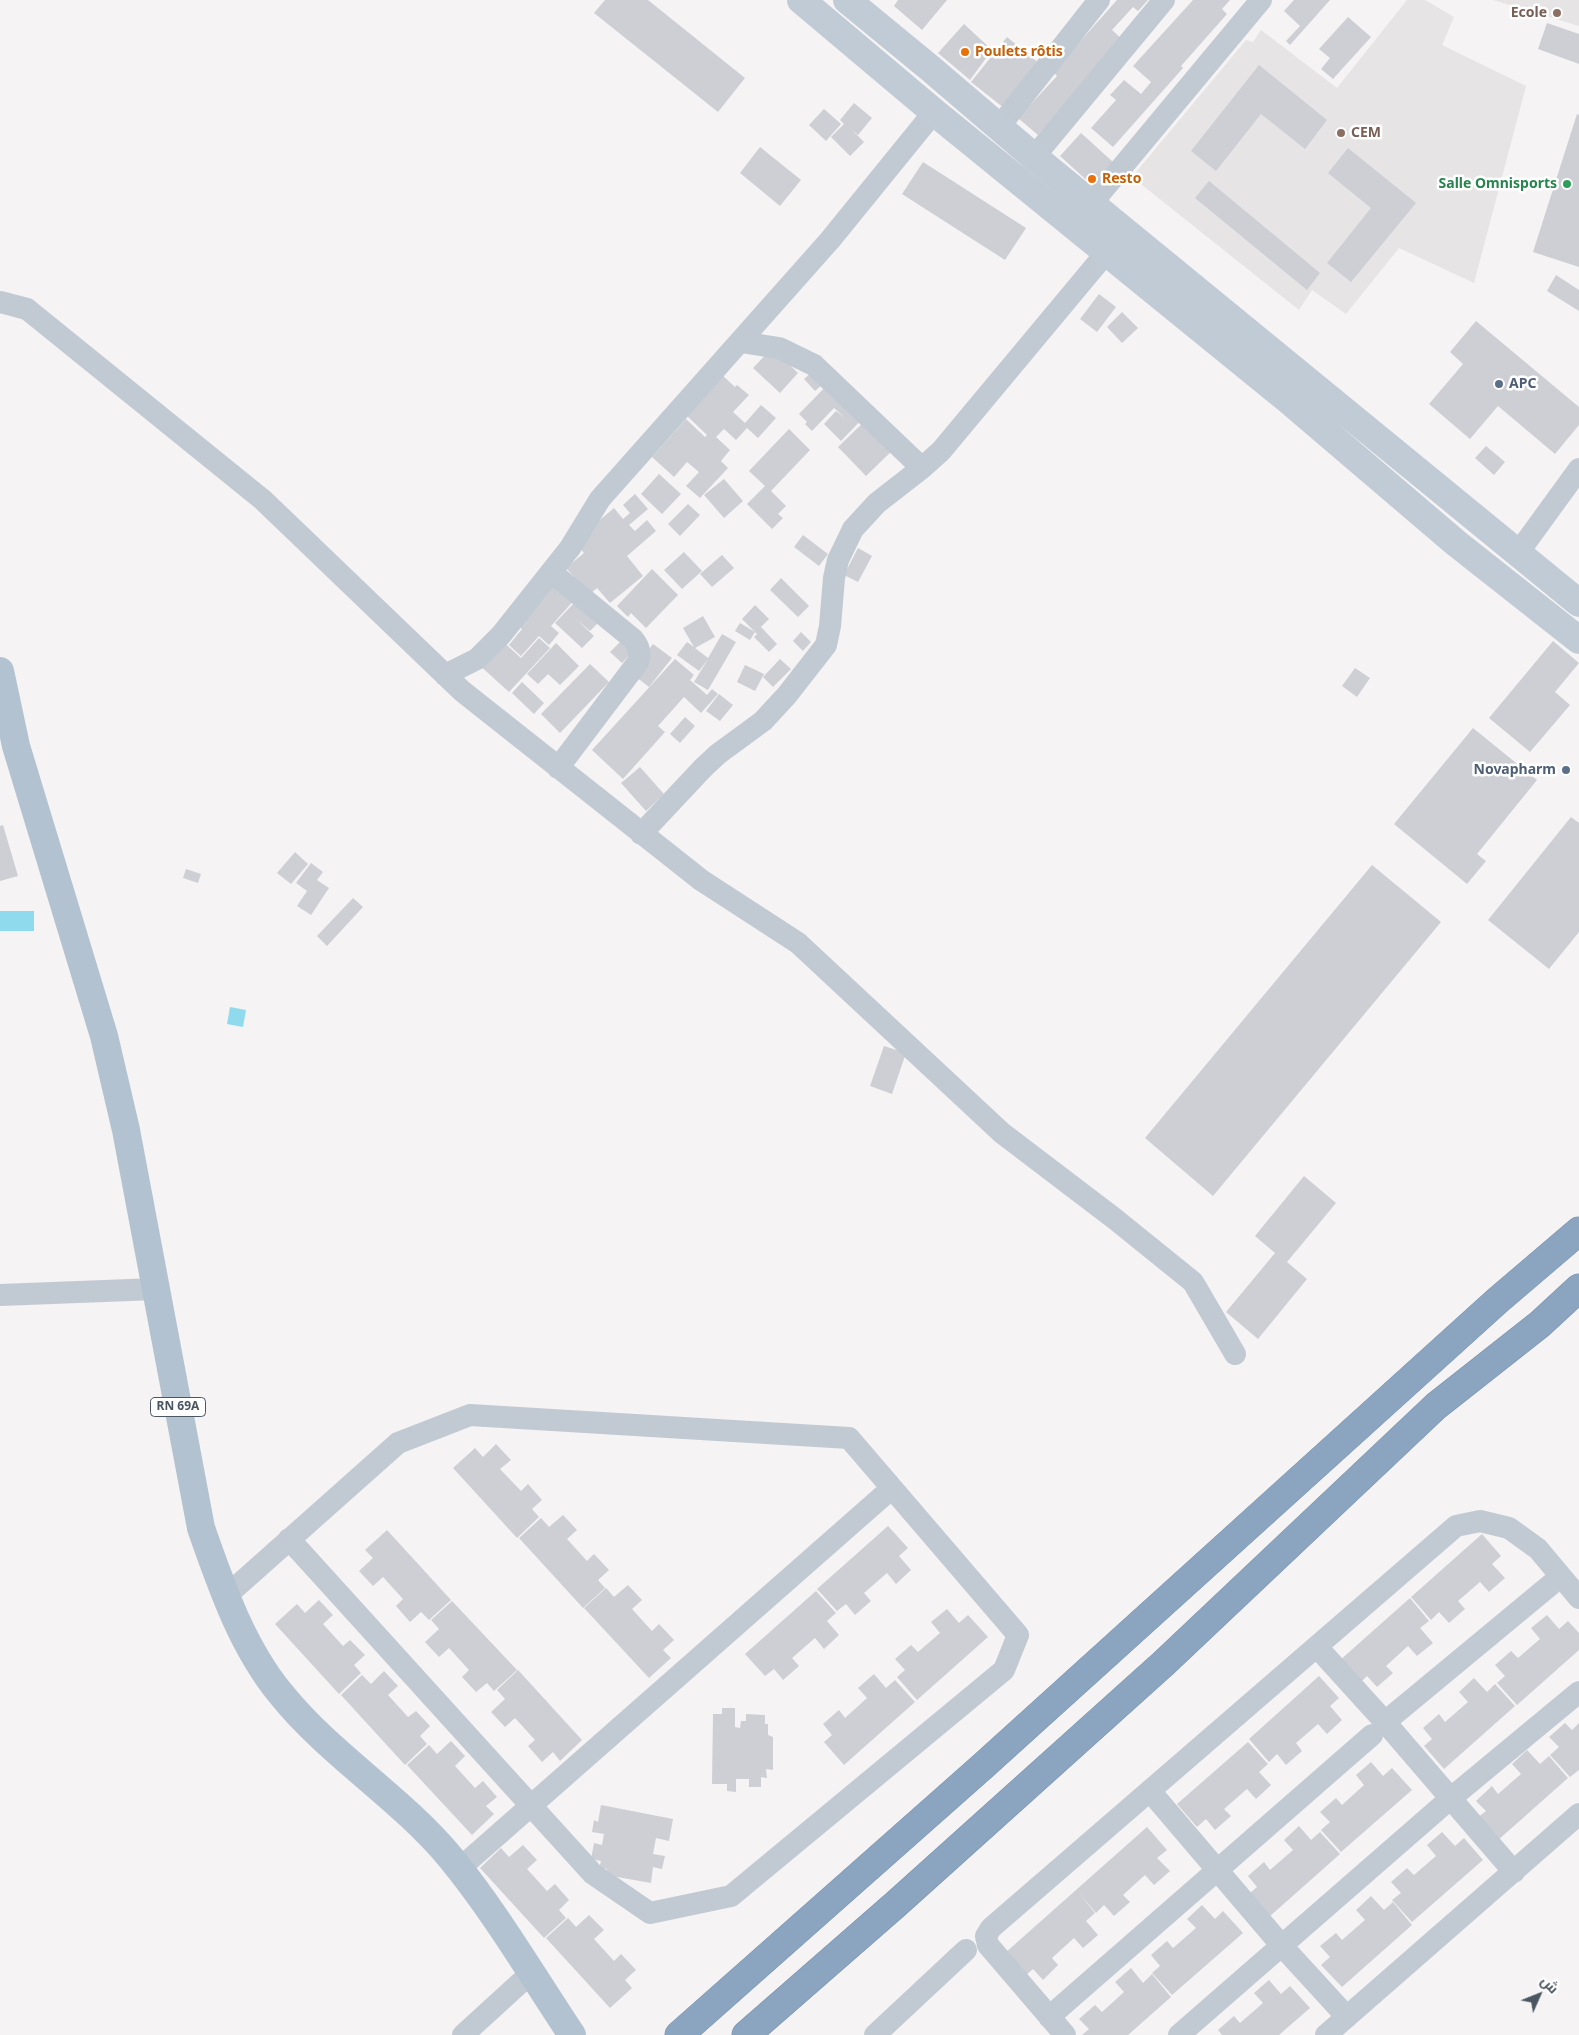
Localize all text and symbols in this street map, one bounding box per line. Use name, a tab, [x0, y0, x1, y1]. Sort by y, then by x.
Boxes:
place label: Ecole	[1511, 5, 1547, 21]
marker: Ecole	[1551, 7, 1563, 19]
place label: Poulets rôtis	[975, 44, 1063, 60]
marker: Poulets rôtis	[959, 46, 971, 58]
place label: CEM	[1351, 125, 1381, 141]
marker: CEM	[1335, 127, 1347, 139]
place label: Resto	[1102, 171, 1141, 187]
marker: Resto	[1086, 173, 1098, 185]
place label: Salle Omnisports	[1439, 176, 1557, 192]
marker: Salle Omnisports	[1561, 178, 1573, 190]
place label: APC	[1509, 376, 1536, 392]
marker: APC	[1493, 378, 1505, 390]
place label: Novapharm	[1474, 762, 1556, 778]
marker: Novapharm	[1560, 764, 1572, 776]
road number: RN 69A	[150, 1398, 206, 1416]
north arrow	[1514, 1970, 1564, 2020]
text: ش	[1537, 1971, 1563, 1997]

